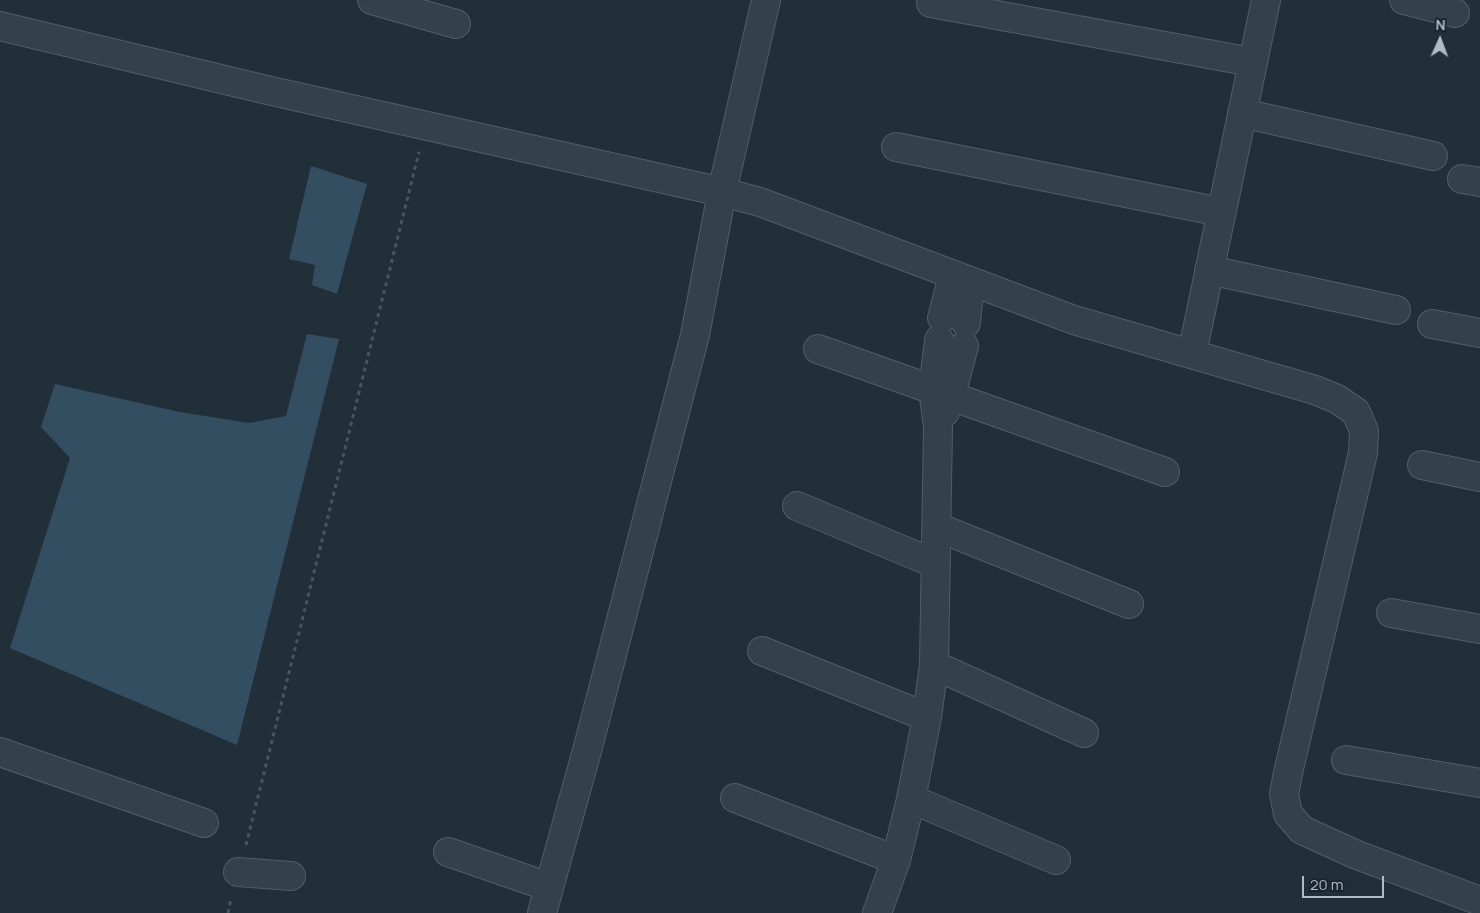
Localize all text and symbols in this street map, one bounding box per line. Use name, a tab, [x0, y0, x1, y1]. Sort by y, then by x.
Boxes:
north arrow	[1415, 15, 1465, 65]
text: N	[1435, 15, 1446, 34]
scale bar	[1305, 866, 1388, 898]
text: 20 m	[1310, 874, 1343, 895]

